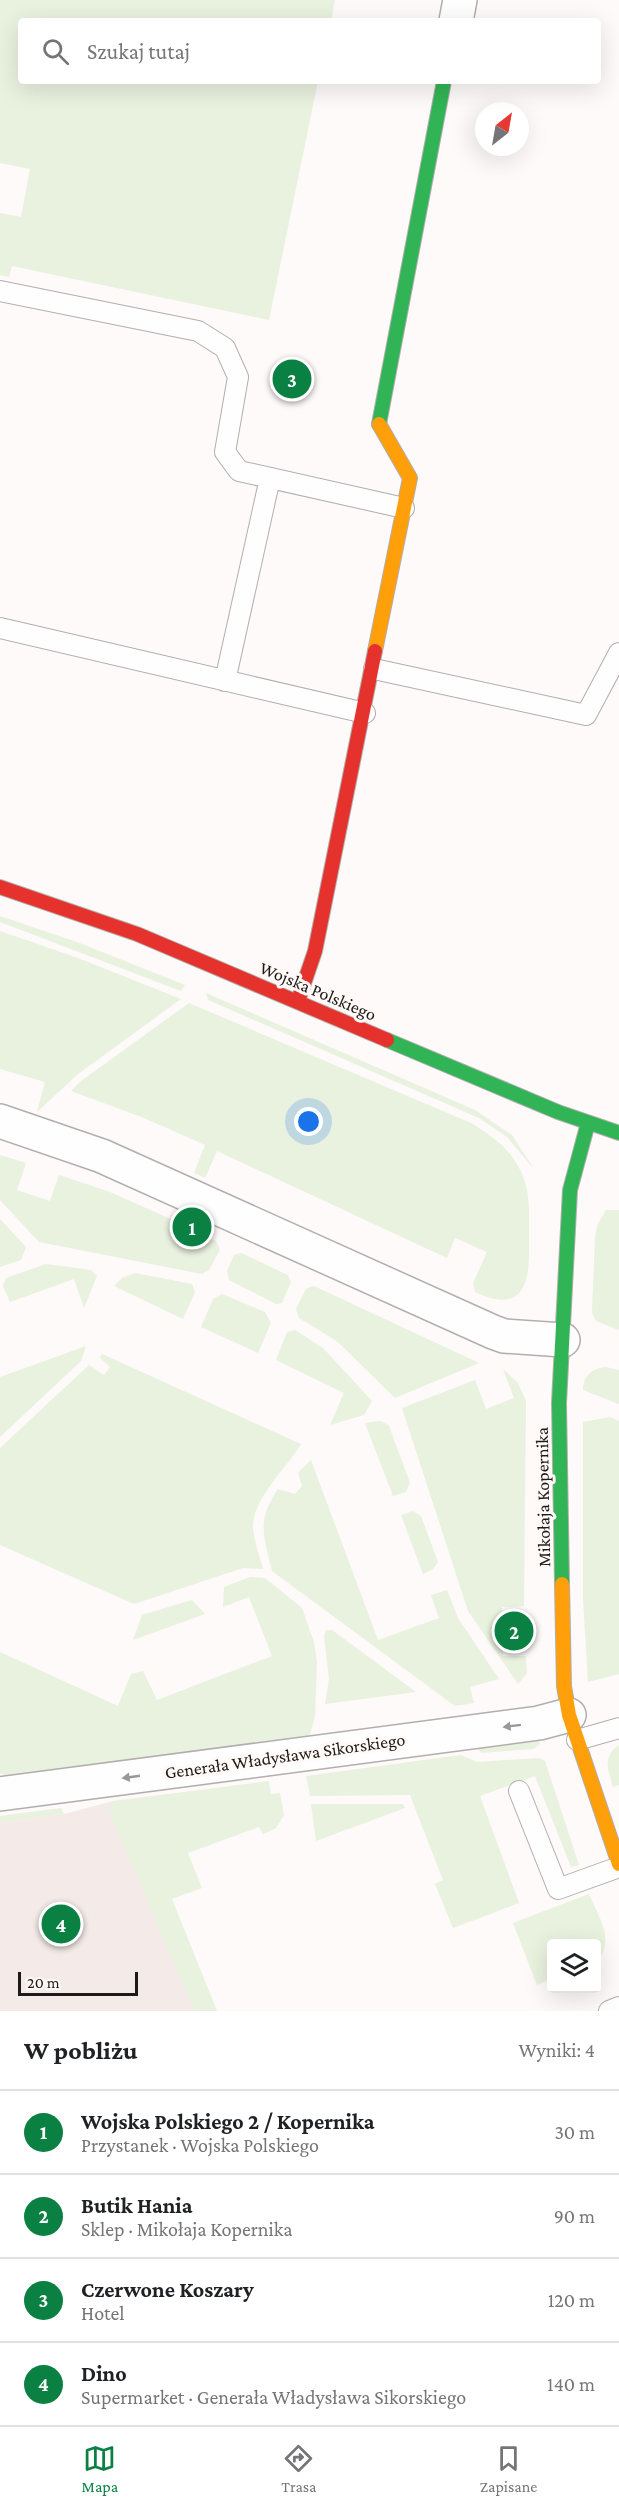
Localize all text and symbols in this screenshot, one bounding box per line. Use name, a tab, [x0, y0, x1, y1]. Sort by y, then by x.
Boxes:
search box	[18, 18, 601, 84]
icon: search	[39, 35, 72, 68]
text: Szukaj tutaj	[87, 39, 190, 64]
north arrow	[475, 102, 529, 156]
pin: 3	[272, 356, 312, 401]
street label: Wojska Polskiego	[256, 957, 379, 1025]
your location	[294, 1107, 323, 1136]
pin: 1	[172, 1204, 212, 1250]
street label: Mikołaja Kopernika	[532, 1427, 555, 1567]
pin: 2	[494, 1608, 534, 1654]
one-way arrow	[502, 1722, 521, 1731]
street label: Generała Władysława Sikorskiego	[164, 1729, 407, 1783]
one-way arrow	[122, 1772, 141, 1781]
pin: 4	[42, 1902, 80, 1946]
map controls	[547, 1939, 601, 1993]
button: layers	[547, 1939, 601, 1993]
scale bar	[18, 1969, 138, 1996]
text: 20 m	[27, 1974, 60, 1991]
text: W pobliżu	[24, 2036, 138, 2065]
text: Wyniki: 4	[518, 2039, 595, 2061]
text: Wojska Polskiego 2 / Kopernika	[81, 2109, 375, 2134]
text: 1	[40, 2121, 47, 2143]
text: 30 m	[554, 2121, 595, 2143]
text: Przystanek · Wojska Polskiego	[81, 2134, 319, 2156]
text: Butik Hania	[81, 2193, 192, 2218]
text: 2	[38, 2205, 49, 2227]
text: 90 m	[554, 2205, 595, 2227]
text: Sklep · Mikołaja Kopernika	[81, 2218, 293, 2240]
text: Czerwone Koszary	[81, 2277, 254, 2302]
text: 3	[39, 2289, 48, 2311]
text: 120 m	[548, 2289, 595, 2311]
text: Hotel	[81, 2302, 125, 2324]
text: Dino	[81, 2361, 127, 2386]
text: 4	[38, 2373, 49, 2395]
text: 140 m	[547, 2373, 595, 2395]
text: Supermarket · Generała Władysława Sikorskiego	[81, 2386, 466, 2408]
tab: Mapa	[82, 2442, 118, 2495]
tab: Trasa	[281, 2442, 317, 2495]
tab: Zapisane	[480, 2442, 537, 2495]

